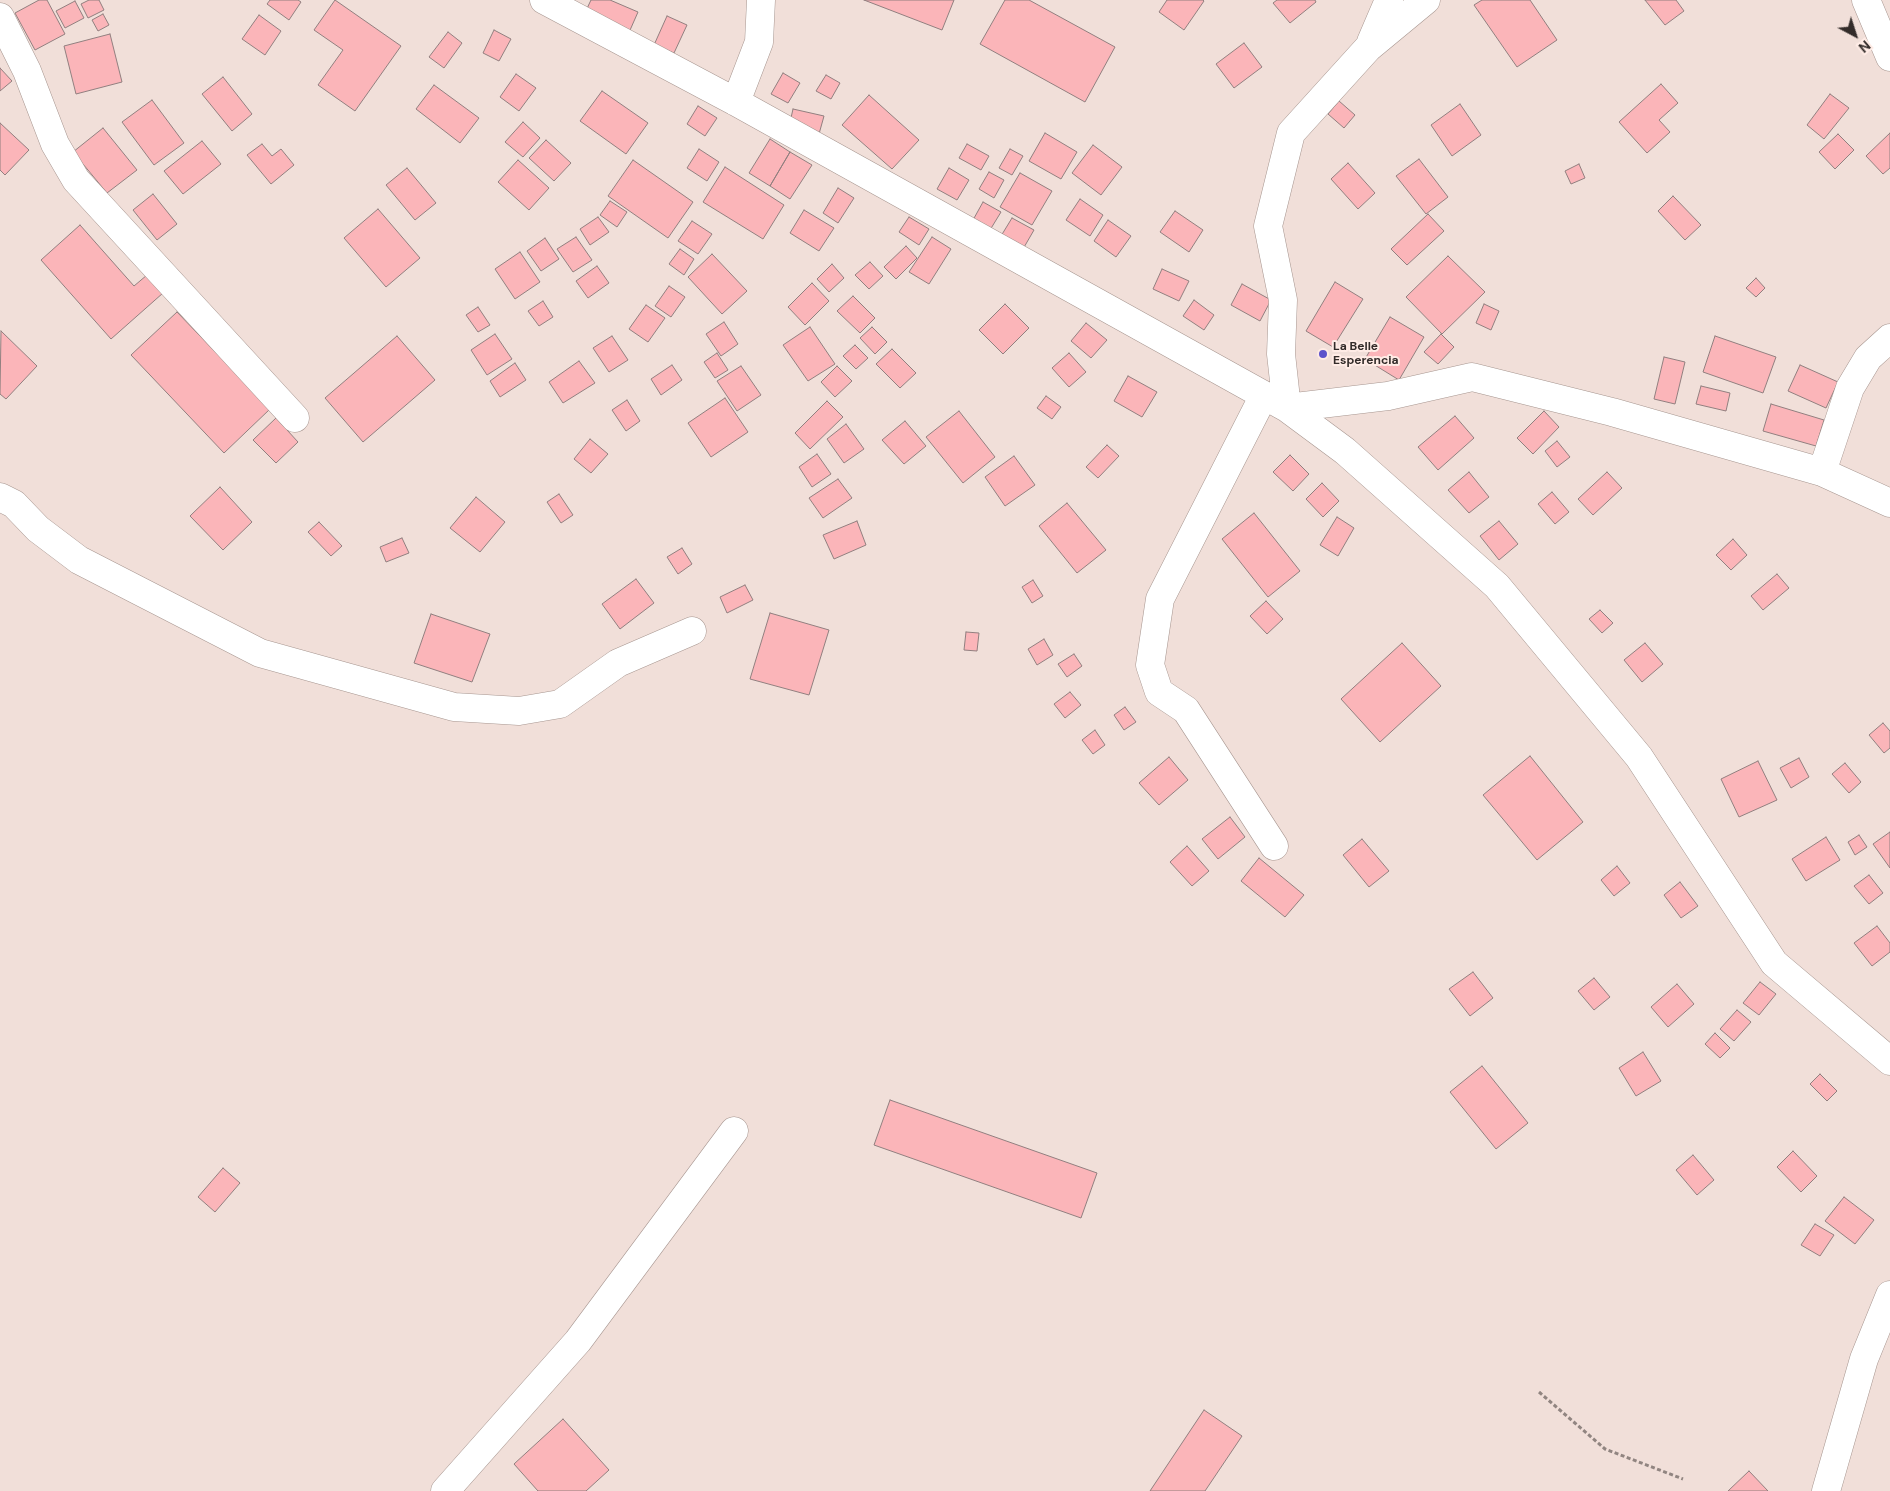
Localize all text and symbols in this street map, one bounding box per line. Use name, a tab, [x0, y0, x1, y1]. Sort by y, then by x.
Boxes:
north arrow	[1830, 10, 1880, 60]
text: N	[1855, 36, 1874, 57]
place label: La Belle Esperencia	[1333, 340, 1399, 368]
marker: La Belle Esperencia	[1317, 348, 1329, 360]

